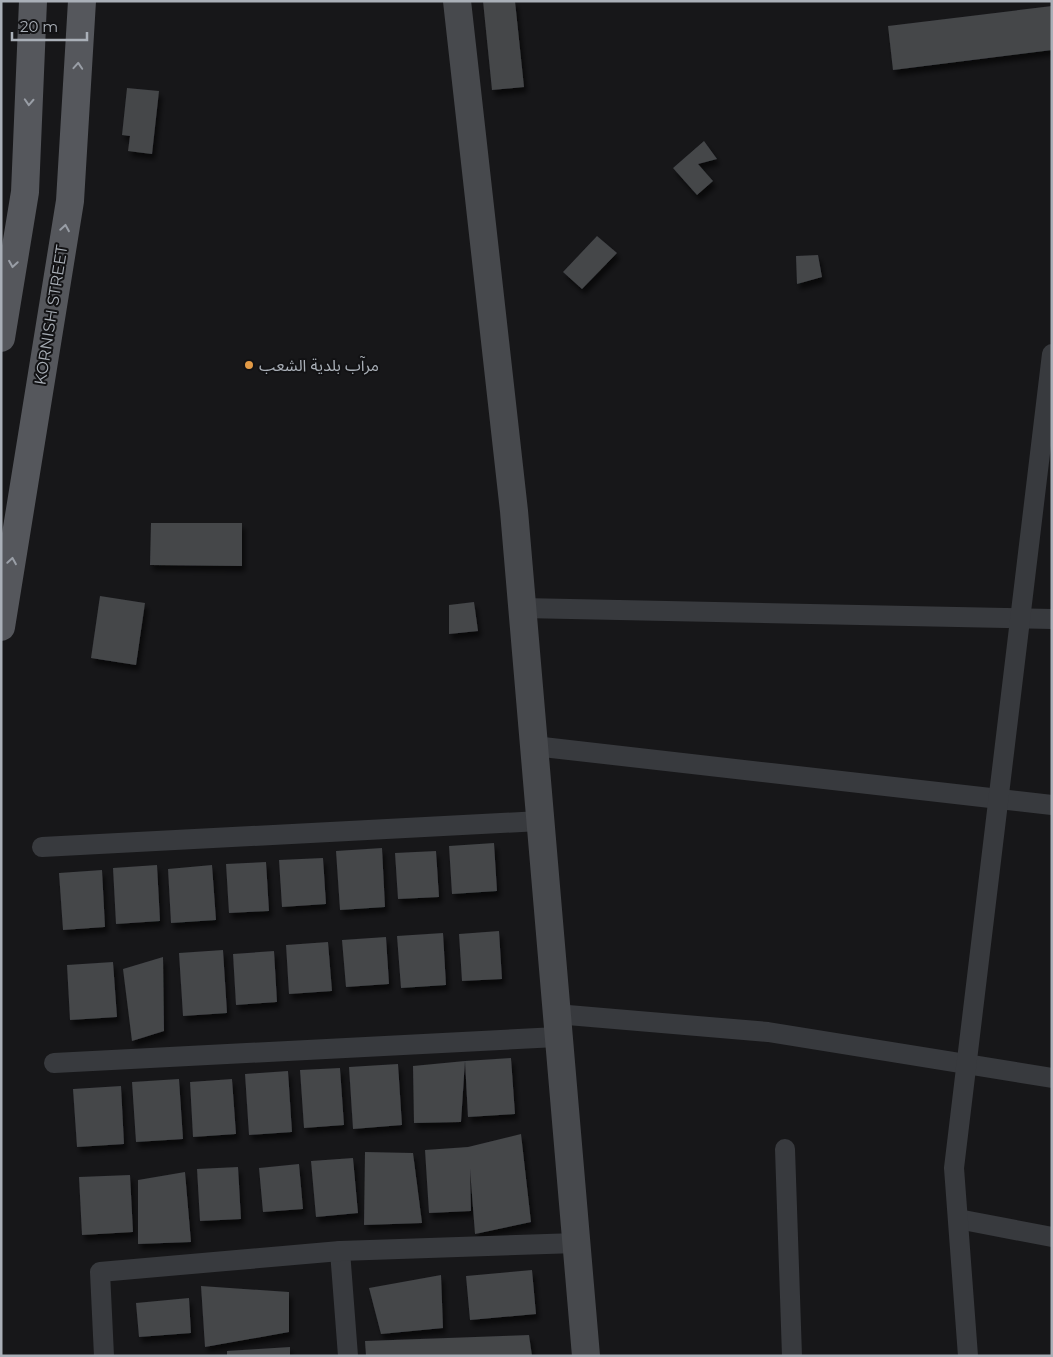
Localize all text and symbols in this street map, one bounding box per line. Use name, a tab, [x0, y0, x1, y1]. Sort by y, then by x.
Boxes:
scale bar	[12, 10, 88, 42]
text: 20 m	[20, 17, 58, 36]
one-way arrow	[73, 62, 84, 70]
one-way arrow	[24, 99, 34, 107]
one-way arrow	[60, 224, 70, 232]
street label: KORNISH STREET	[31, 243, 72, 386]
one-way arrow	[9, 260, 19, 268]
place label: مرآب بلدية الشعب	[259, 356, 379, 375]
marker: مرآب بلدية الشعب	[243, 359, 255, 371]
one-way arrow	[6, 557, 16, 566]

